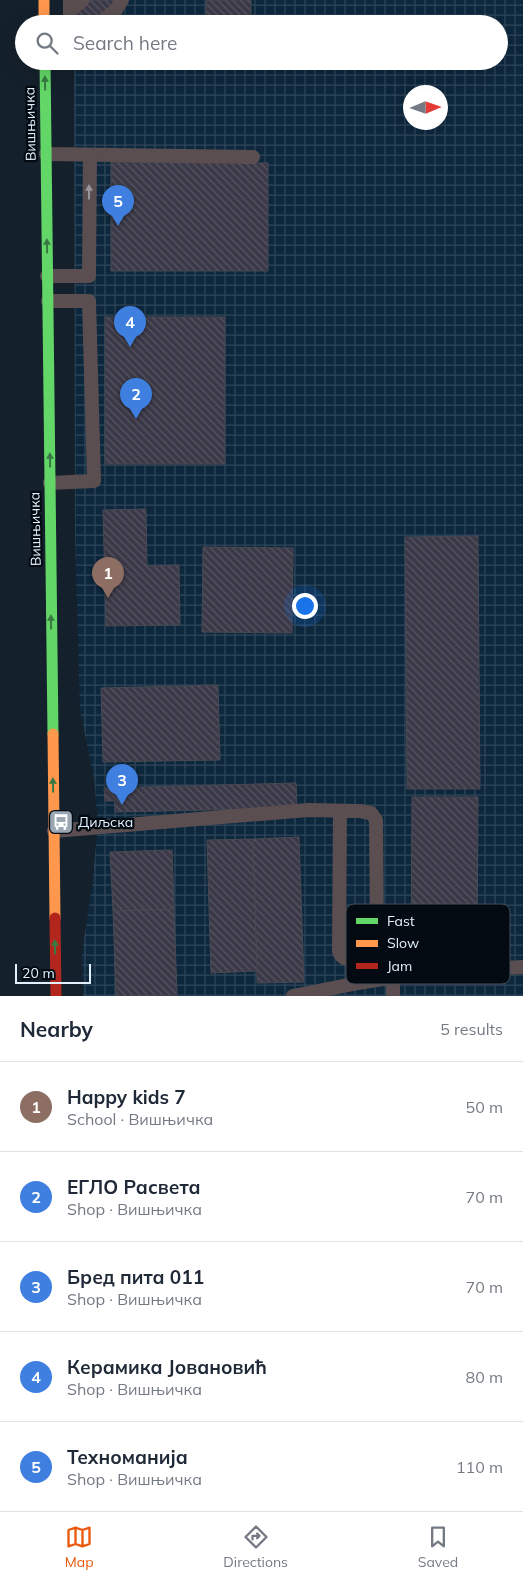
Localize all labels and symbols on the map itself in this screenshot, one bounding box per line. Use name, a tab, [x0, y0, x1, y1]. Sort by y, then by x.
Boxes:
one-way arrow	[41, 75, 49, 91]
north arrow	[403, 85, 448, 130]
street label: Вишњичка	[20, 87, 40, 161]
one-way arrow	[85, 184, 93, 200]
pin: 5	[102, 185, 134, 226]
one-way arrow	[43, 237, 51, 253]
pin: 4	[114, 306, 146, 347]
pin: 2	[120, 378, 152, 419]
one-way arrow	[46, 452, 54, 468]
street label: Вишњичка	[25, 492, 45, 566]
pin: 1	[92, 557, 124, 598]
your location	[292, 593, 318, 619]
one-way arrow	[47, 614, 55, 630]
pin: 3	[106, 764, 138, 805]
one-way arrow	[49, 777, 57, 793]
bus stop icon: Диљска	[48, 809, 74, 835]
place label: Диљска	[78, 813, 133, 831]
legend	[346, 904, 510, 984]
text: Fast	[387, 912, 415, 930]
text: Slow	[387, 934, 419, 952]
one-way arrow	[51, 939, 59, 955]
text: Jam	[387, 957, 412, 975]
scale bar	[15, 961, 91, 984]

